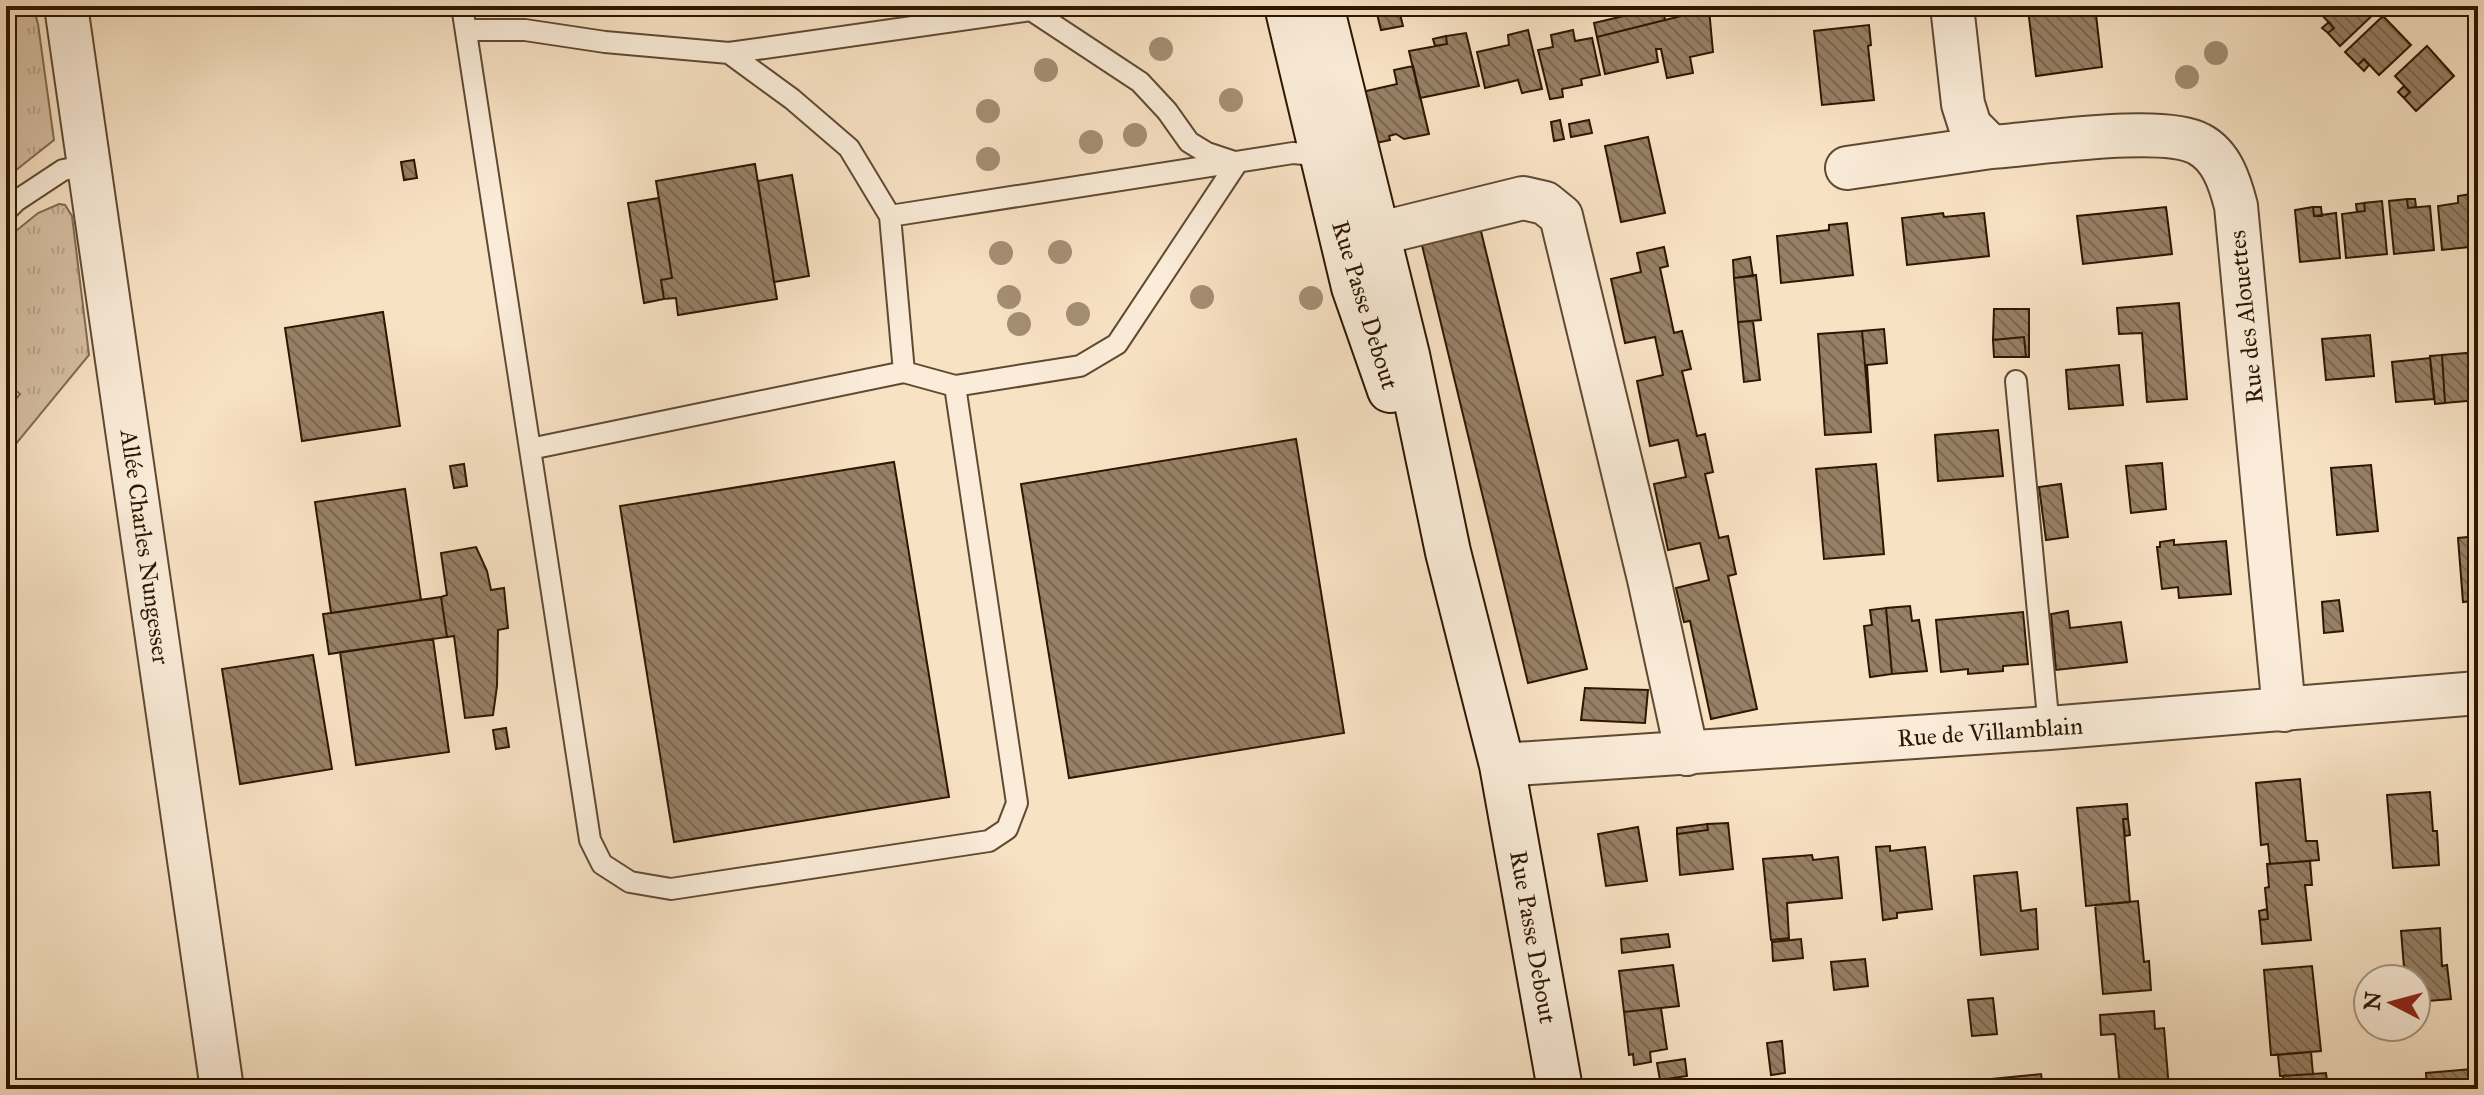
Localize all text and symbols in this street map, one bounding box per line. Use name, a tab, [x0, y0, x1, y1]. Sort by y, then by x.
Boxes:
street label: Rue Passe Debout	[1325, 217, 1405, 393]
street label: Rue des Alouettes	[2222, 229, 2270, 405]
street label: Allée Charles Nungesser	[114, 427, 176, 666]
street label: Rue de Villamblain	[1896, 711, 2084, 753]
street label: Rue Passe Debout	[1503, 848, 1563, 1026]
north arrow	[2352, 963, 2432, 1043]
text: N	[2358, 990, 2387, 1012]

